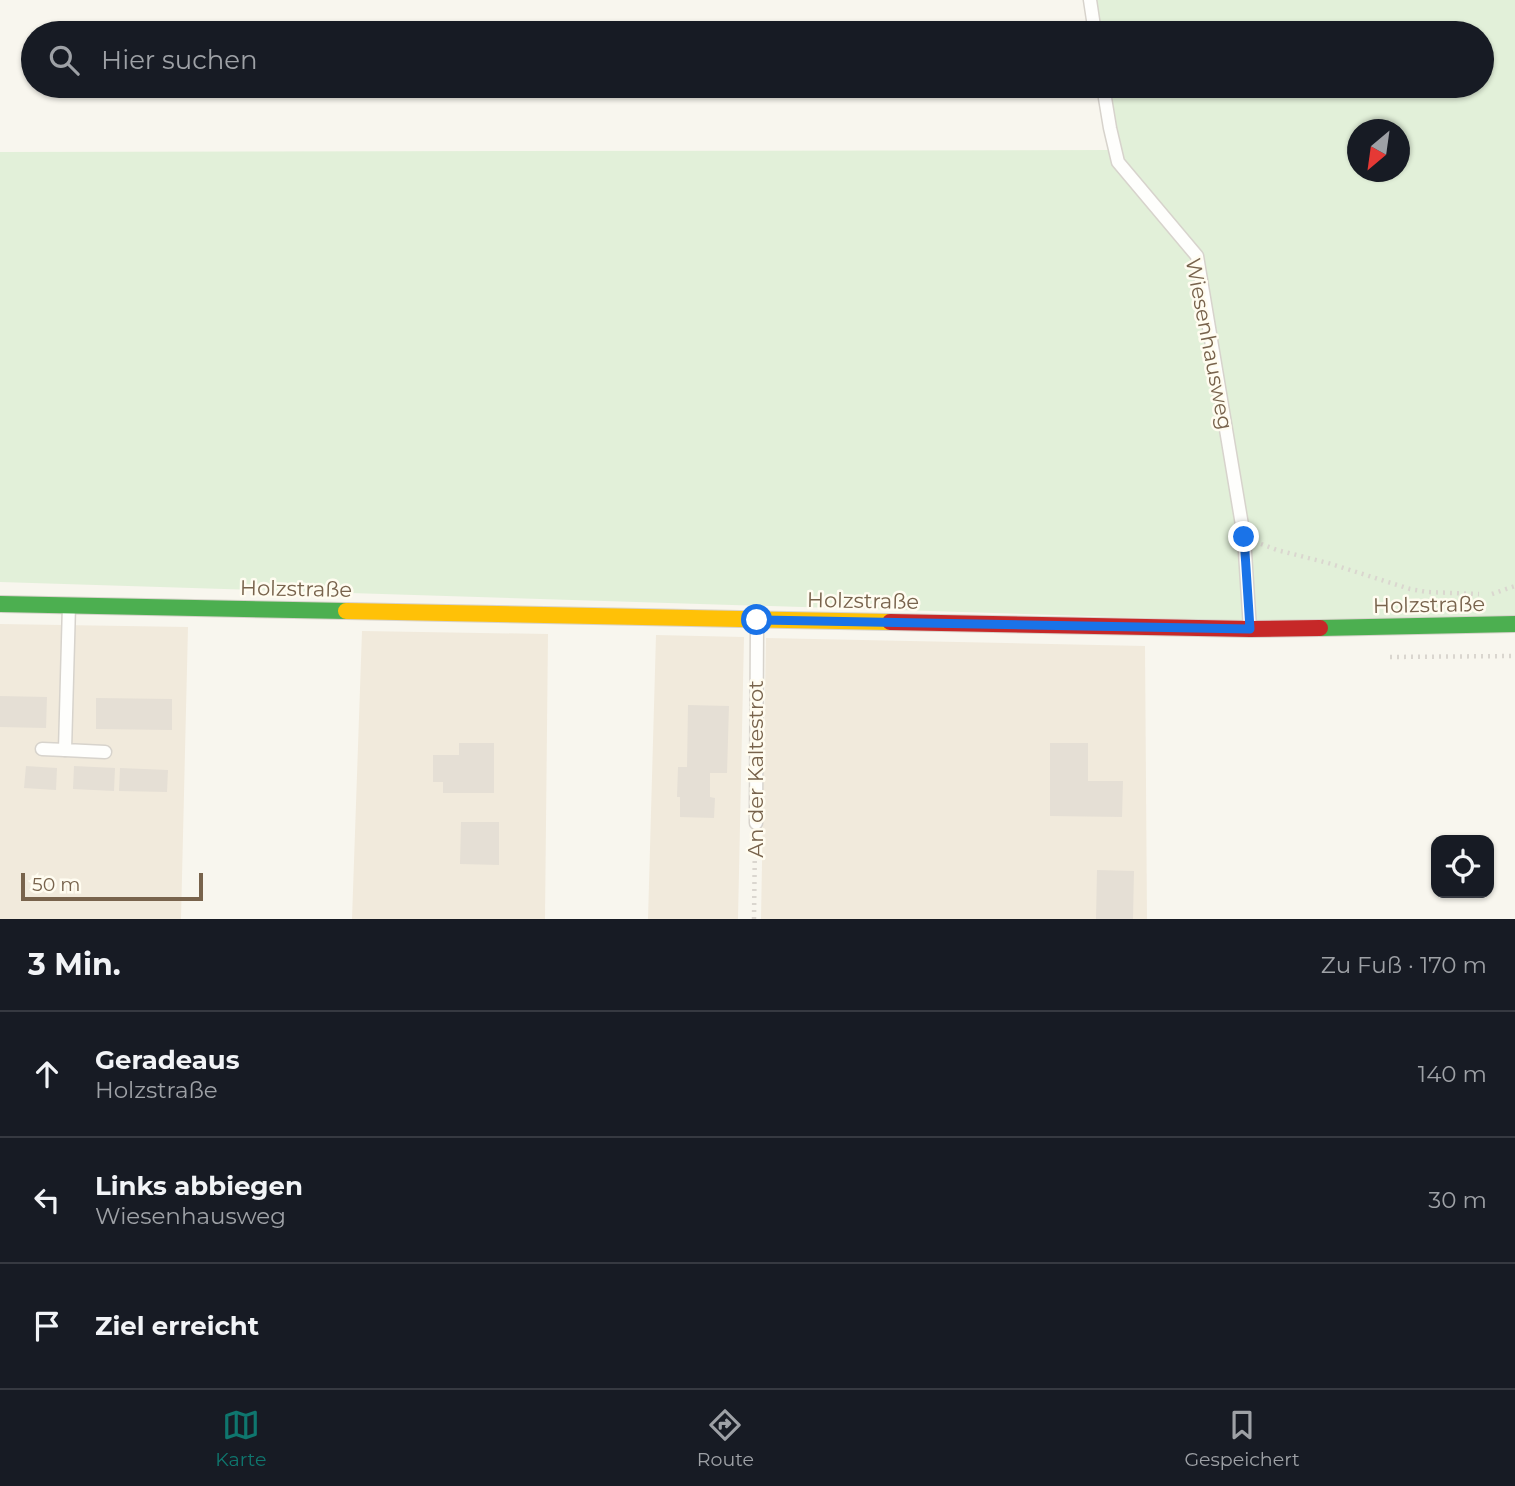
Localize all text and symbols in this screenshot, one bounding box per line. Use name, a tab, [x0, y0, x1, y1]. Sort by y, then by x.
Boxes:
search box	[21, 21, 1494, 98]
icon: search	[45, 41, 83, 79]
text: Hier suchen	[101, 44, 258, 76]
north arrow	[1347, 119, 1410, 182]
street label: Wiesenhausweg	[1181, 256, 1238, 432]
route end	[1228, 521, 1259, 552]
street label: Holzstraße	[240, 575, 352, 602]
street label: Holzstraße	[807, 587, 919, 614]
street label: Holzstraße	[1373, 591, 1485, 618]
route start	[741, 604, 772, 635]
street label: An der Kaltestrot	[743, 680, 768, 858]
map controls	[1431, 835, 1494, 898]
button: locate	[1431, 835, 1494, 898]
scale bar	[21, 870, 203, 902]
text: 50 m	[32, 873, 80, 896]
text: 3 Min.	[28, 946, 121, 983]
text: Zu Fuß · 170 m	[1321, 951, 1487, 979]
text: Geradeaus	[95, 1044, 240, 1076]
icon: ahead	[28, 1055, 66, 1093]
text: 140 m	[1418, 1060, 1487, 1088]
text: Holzstraße	[95, 1076, 218, 1104]
text: Links abbiegen	[95, 1170, 303, 1202]
icon: left	[28, 1181, 66, 1219]
text: 30 m	[1428, 1186, 1487, 1214]
text: Wiesenhausweg	[95, 1202, 286, 1230]
icon: arrive	[28, 1307, 66, 1345]
text: Ziel erreicht	[95, 1310, 259, 1342]
tab: Karte	[215, 1406, 266, 1471]
tab: Route	[697, 1406, 754, 1471]
tab: Gespeichert	[1184, 1406, 1300, 1471]

